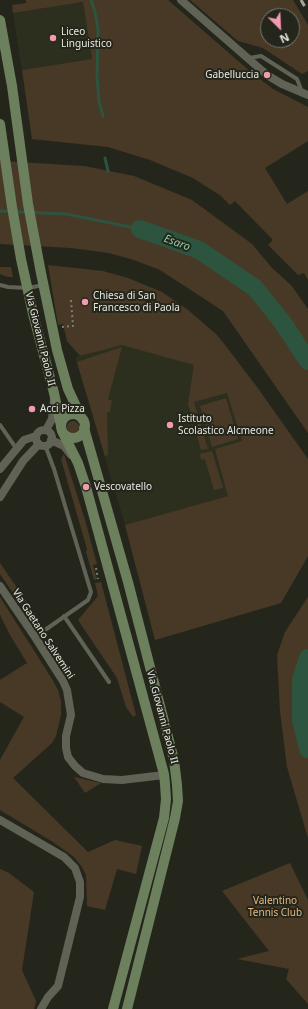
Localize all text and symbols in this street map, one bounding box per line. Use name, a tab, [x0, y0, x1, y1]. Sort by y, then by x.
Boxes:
north arrow	[260, 8, 300, 48]
place label: Liceo Linguistico	[61, 26, 112, 50]
text: N	[278, 30, 292, 47]
marker: Liceo Linguistico	[48, 33, 58, 43]
place label: Gabelluccia	[205, 69, 259, 81]
marker: Gabelluccia	[262, 70, 272, 80]
water label: Esaro	[162, 232, 192, 254]
place label: Chiesa di San Francesco di Paola	[93, 290, 180, 314]
street label: Via Giovanni Paolo II	[23, 291, 57, 387]
marker: Chiesa di San Francesco di Paola	[80, 297, 90, 307]
place label: Acci Pizza	[40, 403, 85, 415]
marker: Acci Pizza	[27, 404, 37, 414]
place label: Istituto Scolastico Alcmeone	[178, 413, 274, 436]
marker: Istituto Scolastico Alcmeone	[165, 420, 175, 430]
place label: Vescovatello	[94, 481, 152, 493]
marker: Vescovatello	[81, 482, 91, 492]
street label: Via Gaetano Salvemini	[10, 587, 76, 681]
street label: Via Giovanni Paolo II	[144, 669, 180, 765]
park label: Valentino Tennis Club	[248, 895, 302, 918]

